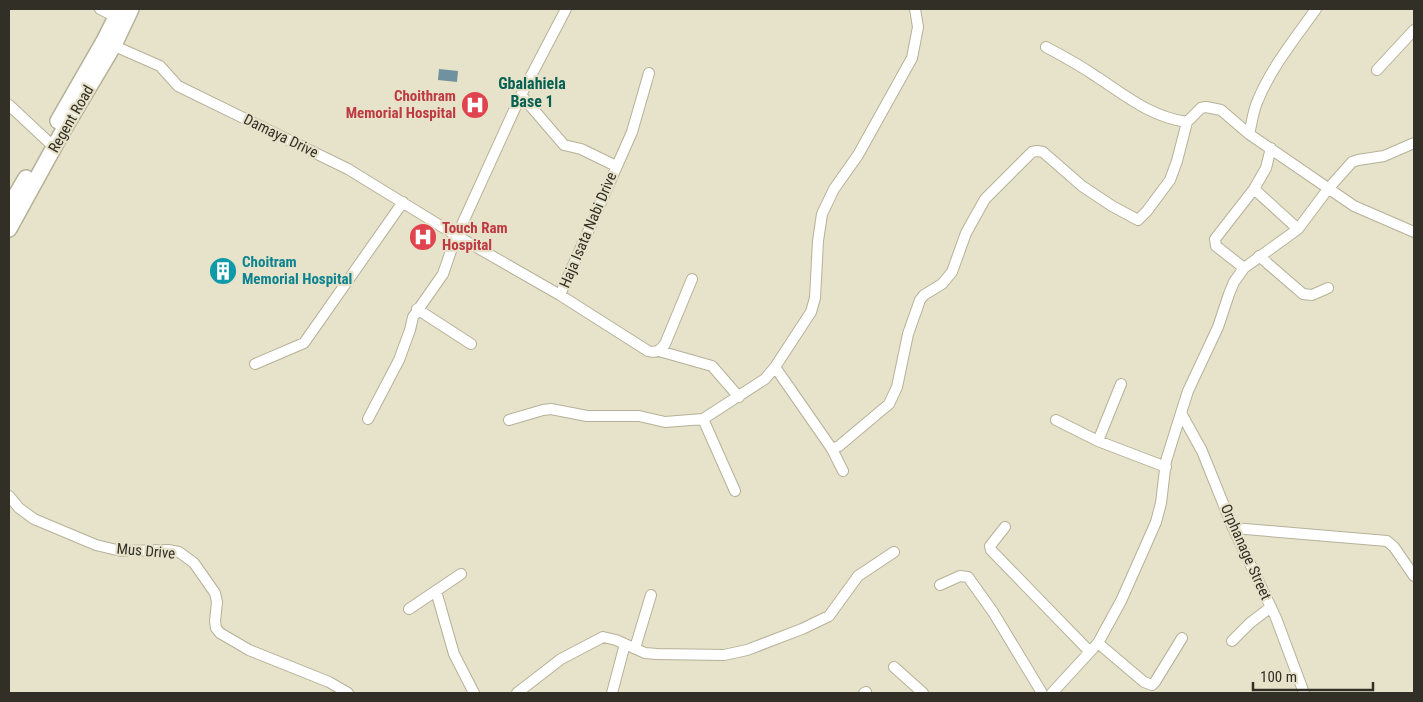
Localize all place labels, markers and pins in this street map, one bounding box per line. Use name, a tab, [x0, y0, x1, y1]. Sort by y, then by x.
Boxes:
place label: Choithram Memorial Hospital	[346, 87, 456, 122]
hospital icon: Choithram Memorial Hospital	[460, 90, 490, 120]
place label: Touch Ram Hospital	[442, 219, 508, 254]
hospital icon: Touch Ram Hospital	[408, 222, 438, 252]
place label: Choitram Memorial Hospital	[242, 253, 352, 288]
building icon: Choitram Memorial Hospital	[208, 256, 238, 286]

